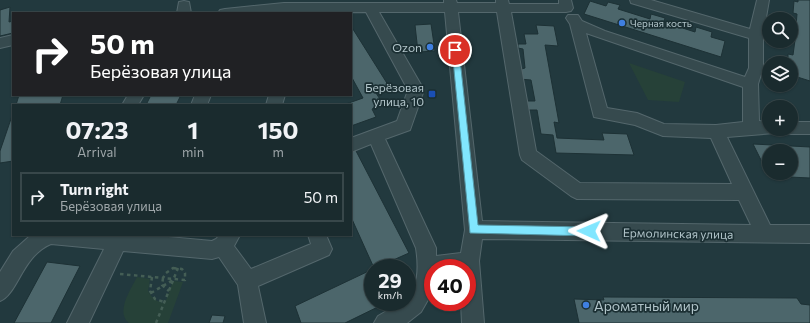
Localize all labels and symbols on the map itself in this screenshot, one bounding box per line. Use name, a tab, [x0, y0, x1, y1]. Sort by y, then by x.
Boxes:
place label: Черная кость	[630, 17, 692, 29]
marker: Черная кость	[617, 18, 627, 28]
pin	[438, 33, 472, 67]
place label: Ozon	[392, 40, 422, 54]
marker: Ozon	[425, 42, 435, 52]
place label: Берёзовая улица, 10	[365, 80, 424, 108]
marker: Берёзовая улица, 10	[427, 89, 437, 99]
position arrow	[568, 210, 610, 252]
street label: Ермолинская улица	[623, 225, 733, 241]
speed limit sign: 40	[424, 259, 476, 311]
place label: Ароматный мир	[594, 297, 699, 314]
marker: Ароматный мир	[581, 300, 591, 310]

